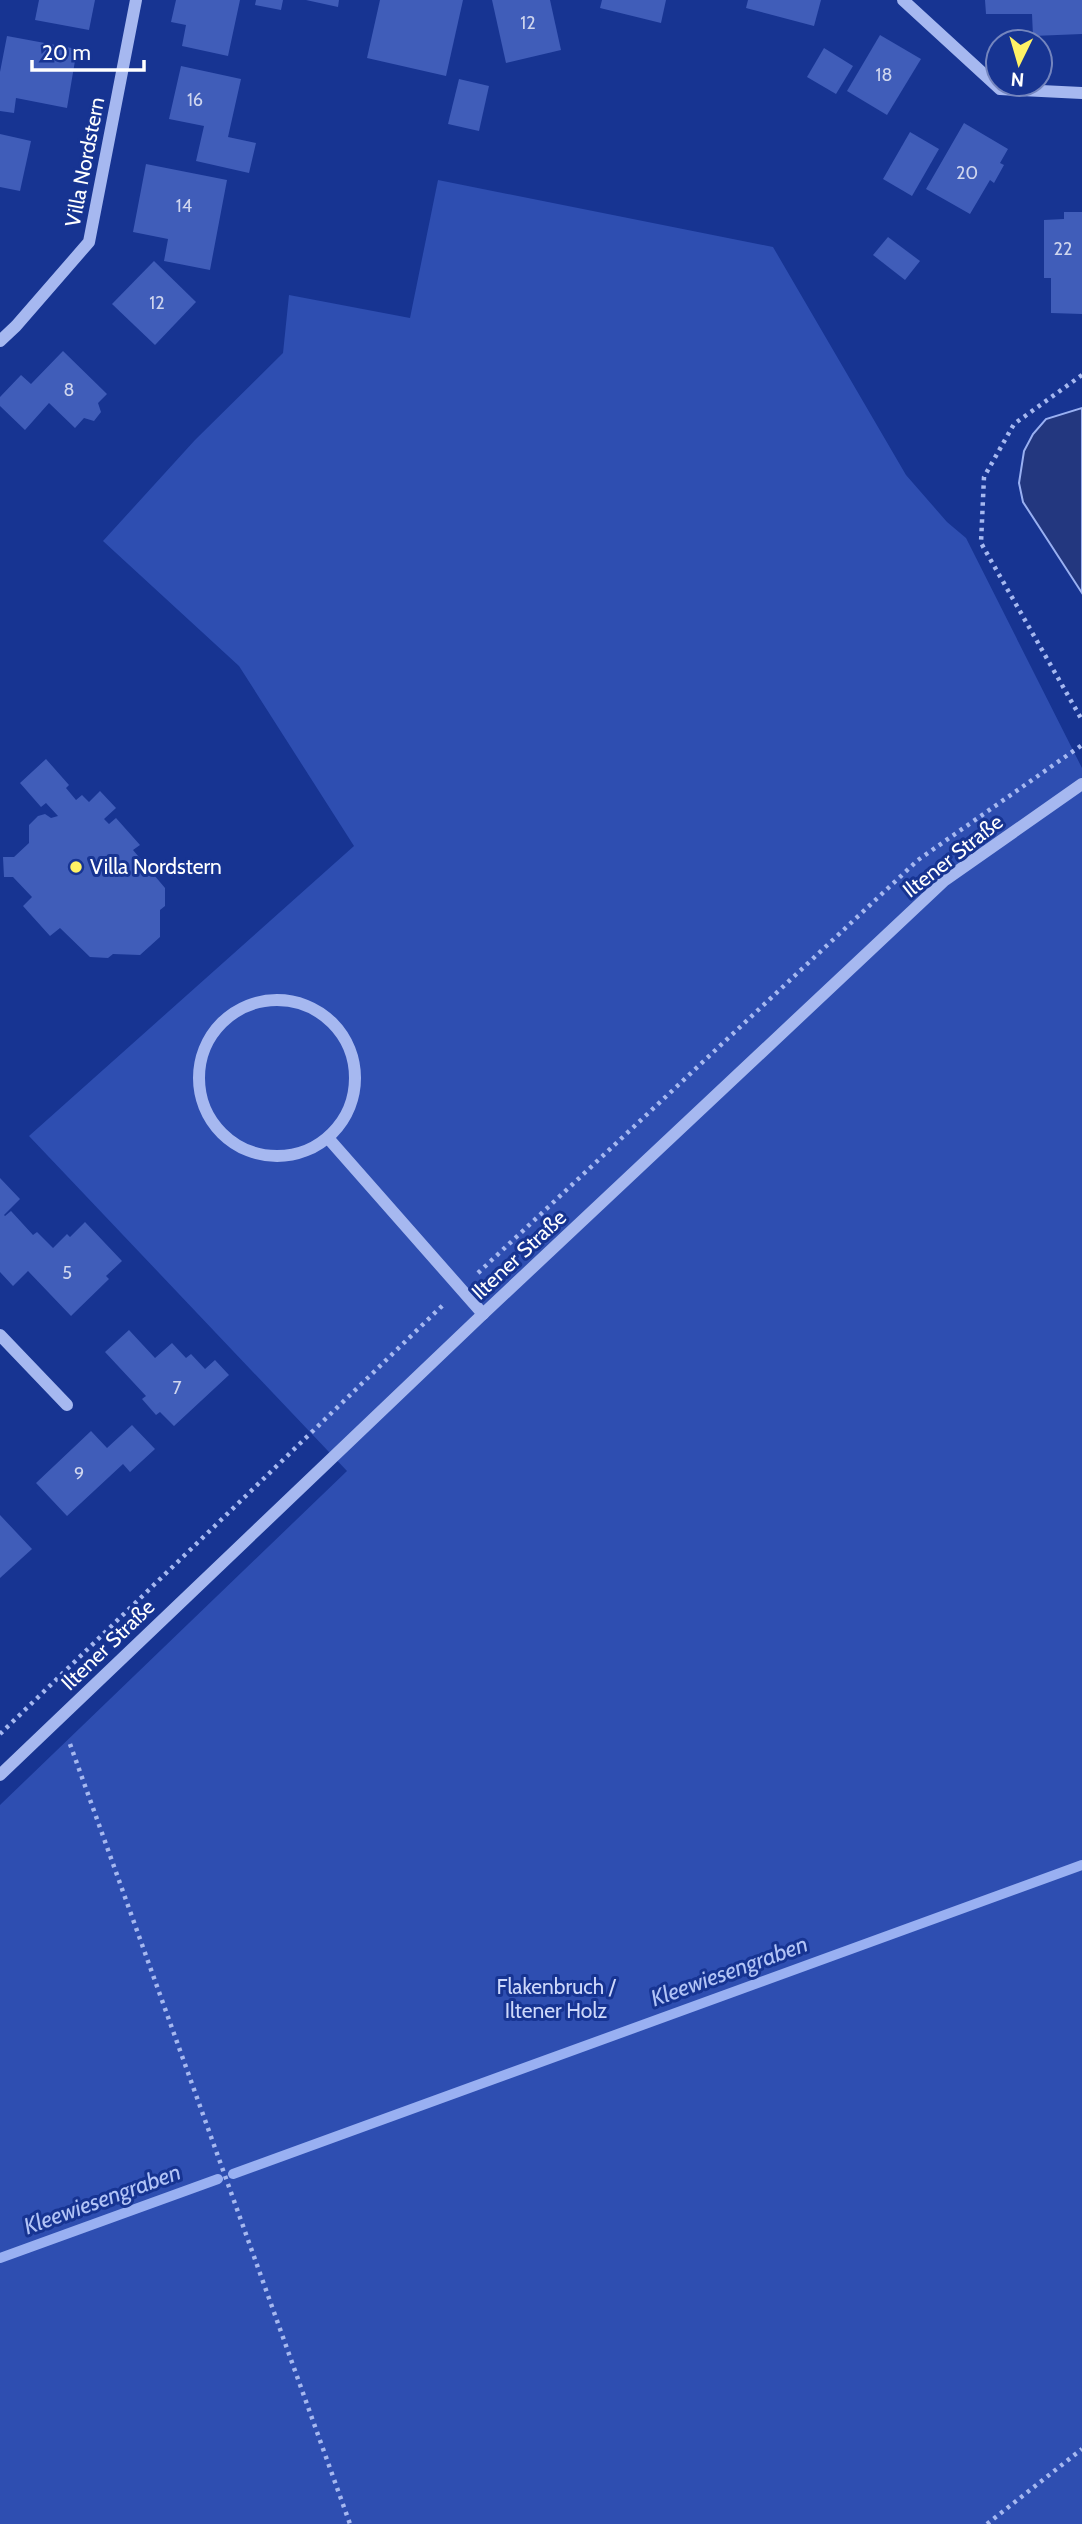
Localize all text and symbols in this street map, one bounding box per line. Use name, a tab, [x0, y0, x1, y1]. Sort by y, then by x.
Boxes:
house number: 12	[520, 12, 536, 34]
scale bar	[32, 28, 144, 72]
north arrow	[984, 28, 1054, 98]
text: 20 m	[42, 40, 91, 65]
house number: 18	[876, 64, 892, 86]
text: N	[1010, 67, 1025, 91]
house number: 16	[187, 89, 203, 111]
street label: Villa Nordstern	[60, 95, 109, 229]
house number: 20	[956, 162, 978, 184]
house number: 14	[176, 195, 192, 217]
house number: 22	[1054, 238, 1072, 260]
house number: 12	[149, 292, 165, 314]
house number: 8	[64, 379, 74, 401]
street label: Iltener Straße	[898, 809, 1008, 902]
place label: Villa Nordstern	[90, 854, 222, 879]
marker: Villa Nordstern	[68, 859, 84, 875]
street label: Iltener Straße	[466, 1204, 571, 1305]
house number: 5	[62, 1262, 72, 1284]
house number: 7	[172, 1377, 182, 1399]
house number: 9	[74, 1463, 84, 1485]
street label: Iltener Straße	[56, 1594, 160, 1695]
water label: Kleewiesengraben	[647, 1930, 811, 2012]
park label: Flakenbruch / Iltener Holz	[496, 1974, 617, 2023]
water label: Kleewiesengraben	[20, 2158, 184, 2240]

